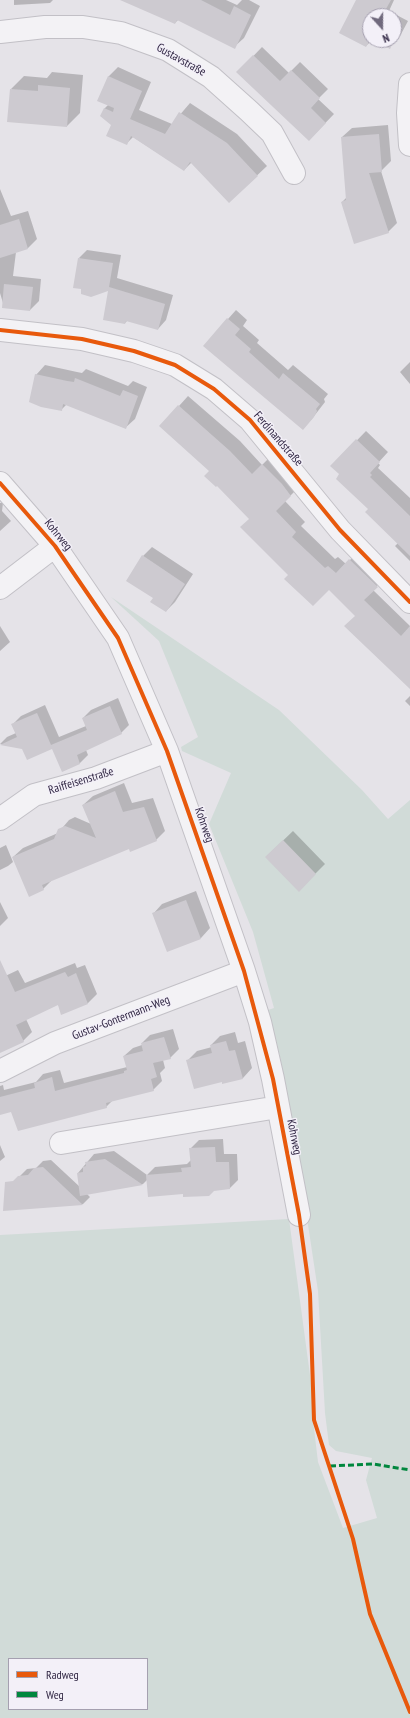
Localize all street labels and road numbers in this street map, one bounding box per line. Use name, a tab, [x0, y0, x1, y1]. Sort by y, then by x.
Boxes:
street label: Gustavstraße	[154, 41, 208, 79]
street label: Ferdinandstraße	[250, 409, 306, 469]
street label: Kohrweg	[41, 516, 75, 554]
street label: Raiffeisenstraße	[47, 764, 115, 798]
street label: Kohrweg	[191, 806, 217, 844]
street label: Gustav-Gontermann-Weg	[70, 993, 172, 1043]
street label: Kohrweg	[283, 1118, 305, 1156]

